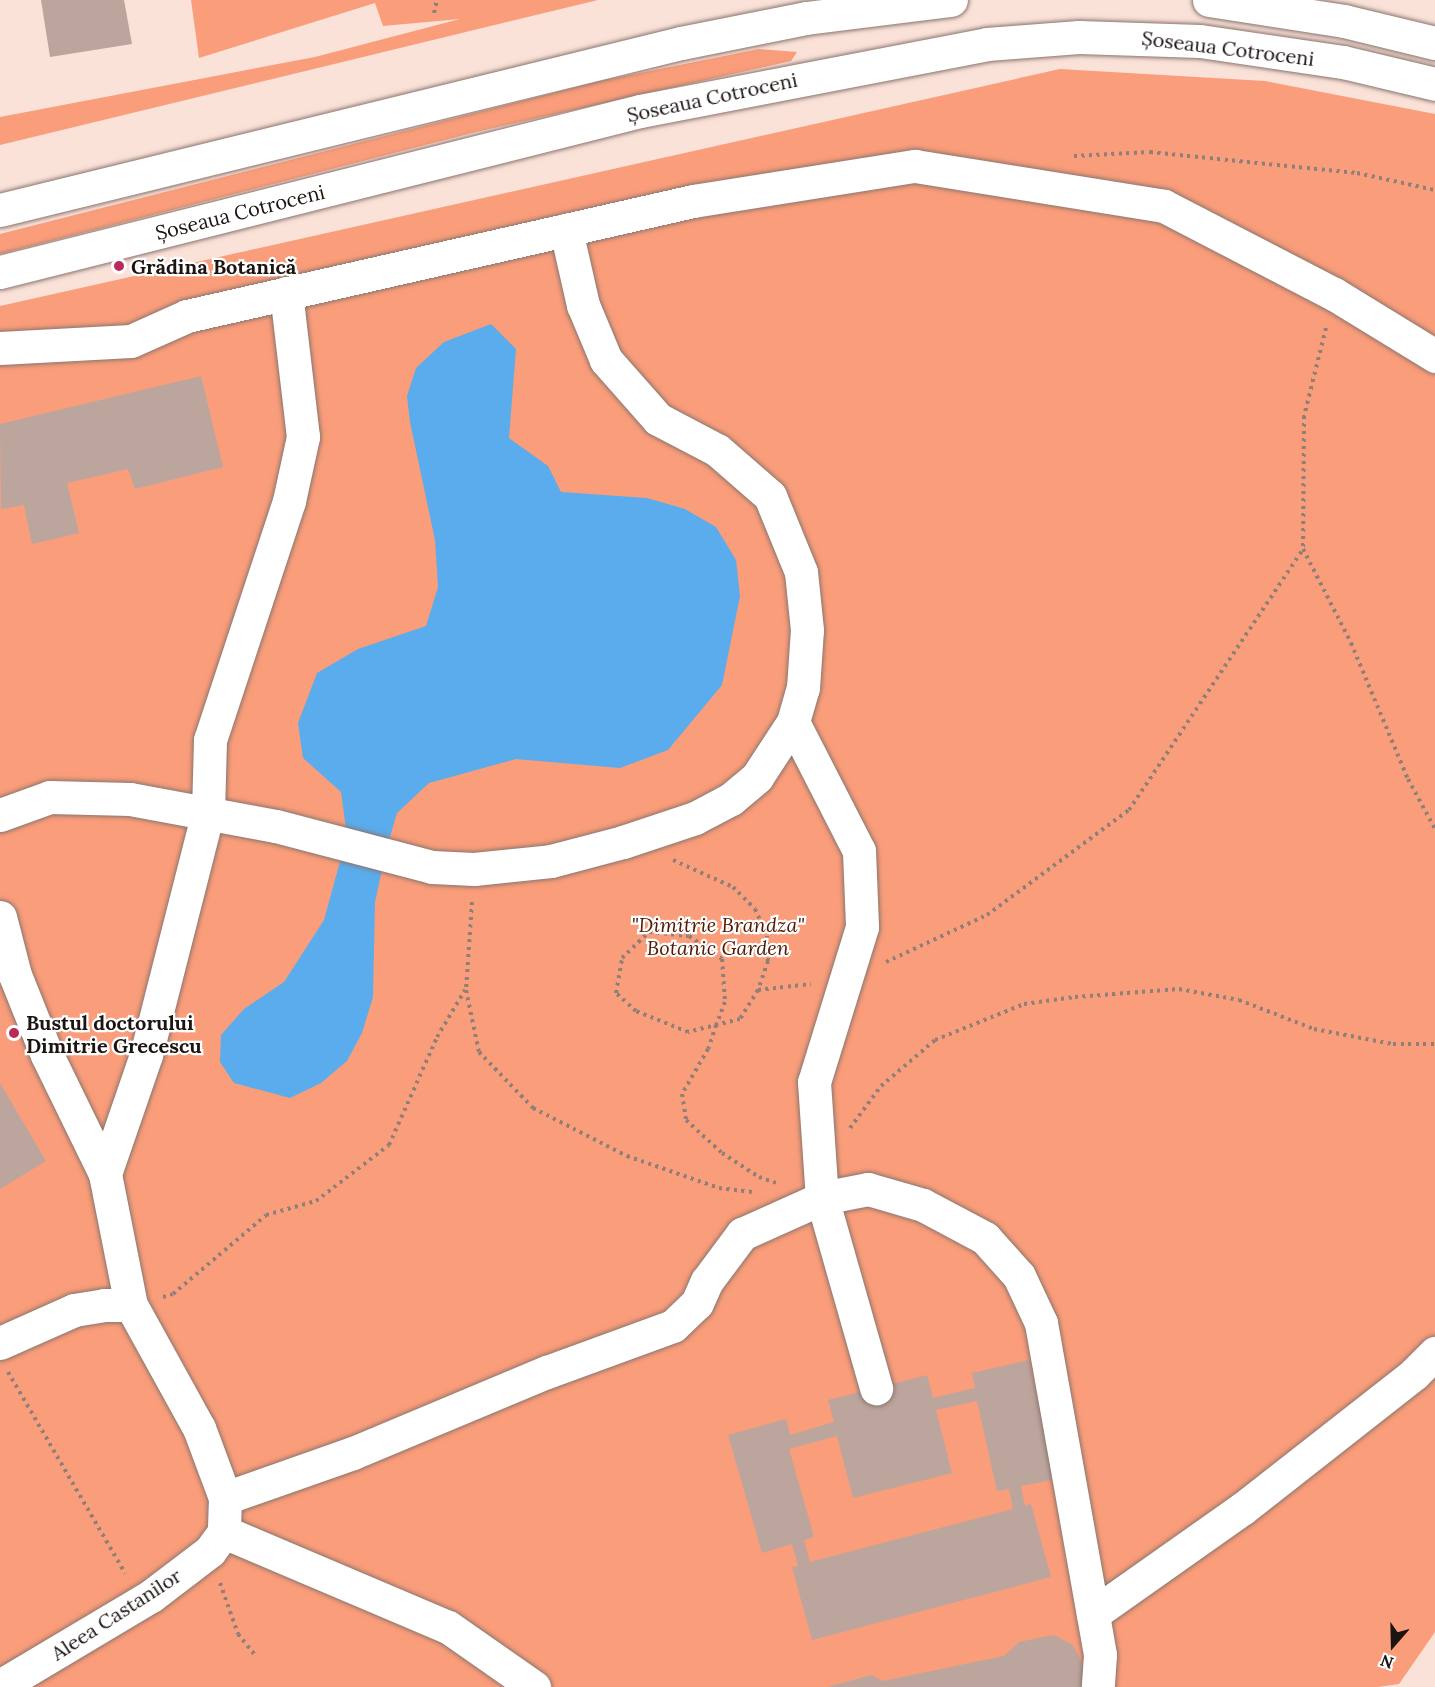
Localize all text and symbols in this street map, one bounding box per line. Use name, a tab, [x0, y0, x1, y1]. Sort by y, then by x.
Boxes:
street label: Șoseaua Cotroceni	[1140, 26, 1316, 70]
street label: Șoseaua Cotroceni	[625, 67, 799, 127]
street label: Șoseaua Cotroceni	[153, 179, 327, 245]
place label: Grădina Botanică	[131, 254, 296, 278]
marker: Grădina Botanică	[112, 259, 126, 273]
park label: "Dimitrie Brandza" Botanic Garden	[631, 913, 805, 960]
place label: Bustul doctorului Dimitrie Grecescu	[26, 1010, 202, 1057]
marker: Bustul doctorului Dimitrie Grecescu	[7, 1026, 21, 1040]
street label: Aleea Castanilor	[46, 1563, 186, 1665]
north arrow	[1363, 1615, 1423, 1675]
text: N	[1378, 1650, 1396, 1673]

